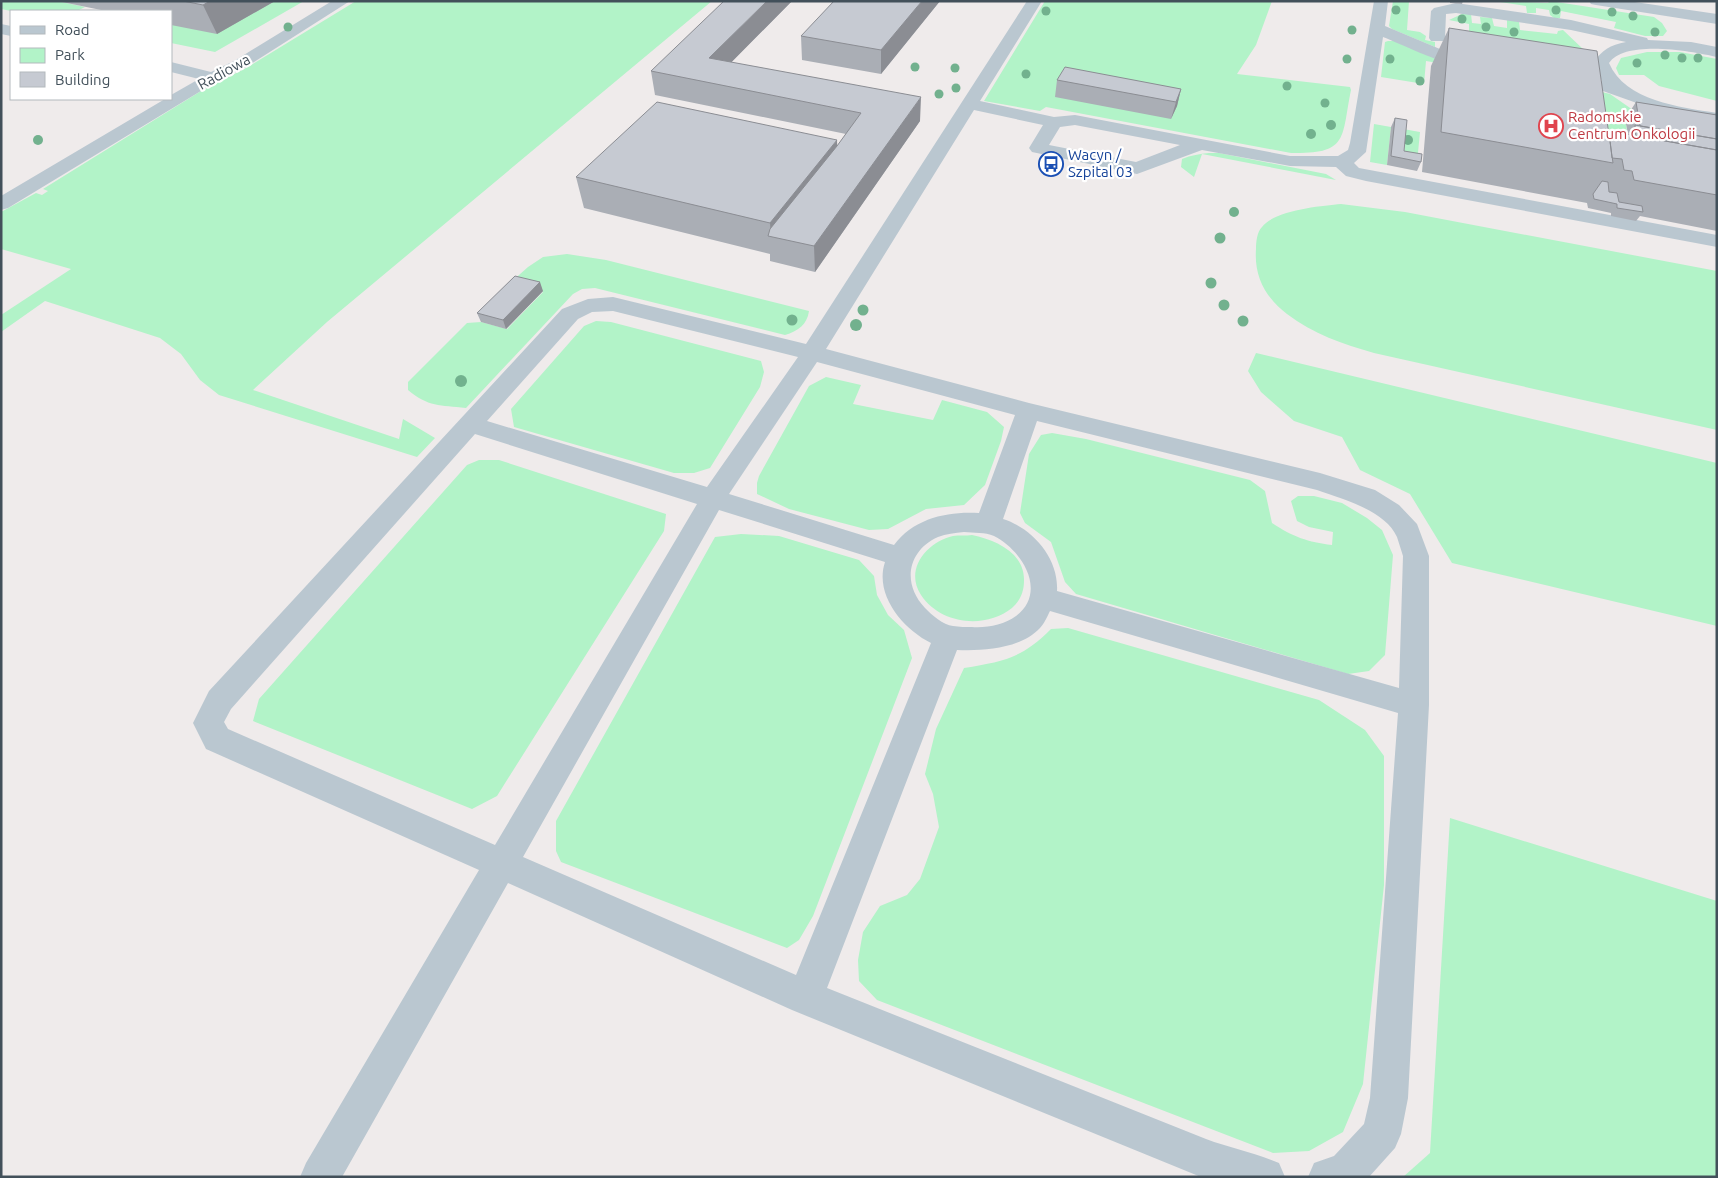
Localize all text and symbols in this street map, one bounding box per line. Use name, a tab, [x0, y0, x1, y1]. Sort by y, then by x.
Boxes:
legend	[10, 10, 172, 100]
text: Road	[55, 21, 90, 38]
text: Park	[55, 46, 85, 63]
street label: Radiowa	[194, 50, 253, 93]
text: Building	[55, 71, 110, 88]
place label: Radomskie Centrum Onkologii	[1568, 108, 1695, 142]
hospital icon: Radomskie Centrum Onkologii	[1538, 113, 1564, 139]
place label: Wacyn / Szpital 03	[1068, 146, 1133, 180]
bus stop icon: Wacyn / Szpital 03	[1038, 151, 1064, 177]

